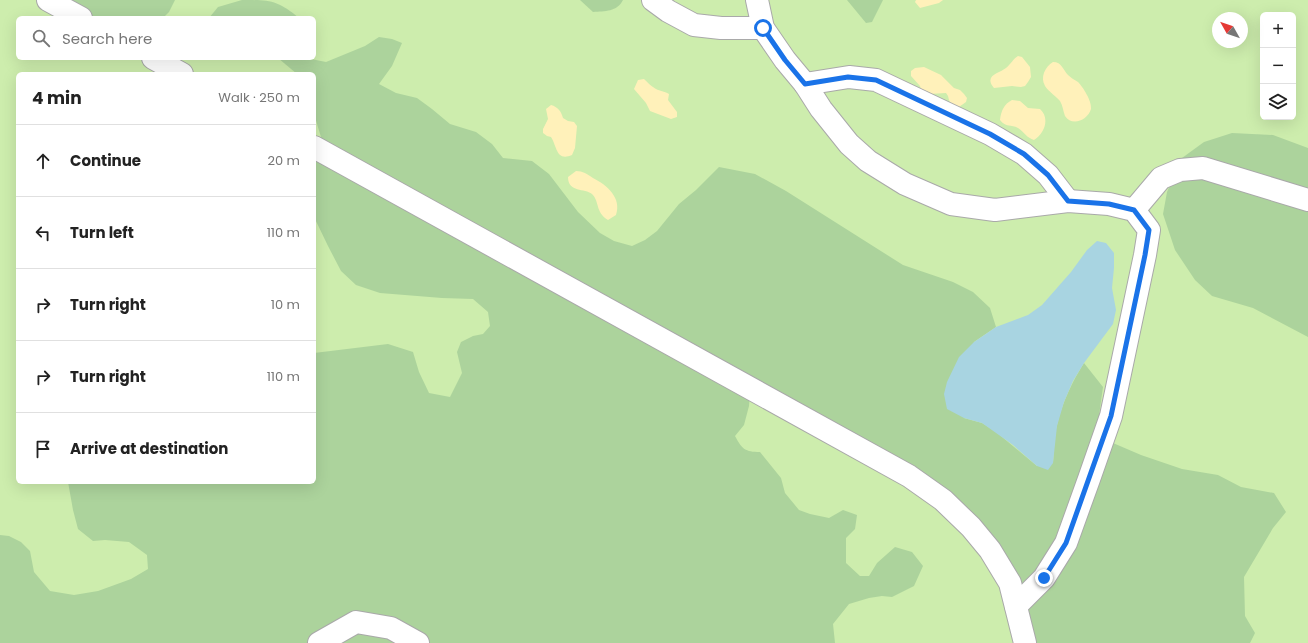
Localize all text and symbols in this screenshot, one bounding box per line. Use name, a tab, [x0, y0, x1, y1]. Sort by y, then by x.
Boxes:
north arrow	[1212, 12, 1248, 48]
map controls	[1260, 12, 1296, 120]
button: +	[1260, 12, 1296, 48]
search box	[16, 16, 316, 60]
route start	[754, 19, 772, 37]
icon: search	[30, 27, 52, 49]
text: Search here	[62, 28, 152, 49]
button: −	[1260, 48, 1296, 84]
button: layers	[1260, 84, 1296, 120]
text: 4 min	[32, 86, 82, 110]
text: Walk · 250 m	[218, 88, 300, 107]
icon: ahead	[32, 150, 54, 172]
text: Continue	[70, 150, 141, 171]
text: 20 m	[267, 151, 300, 170]
icon: left	[32, 222, 54, 244]
text: Turn left	[70, 222, 134, 243]
text: 110 m	[267, 223, 300, 242]
icon: right	[32, 294, 54, 316]
text: Turn right	[70, 294, 146, 315]
text: 10 m	[271, 295, 300, 314]
icon: right	[32, 366, 54, 388]
text: Turn right	[70, 366, 146, 387]
text: 110 m	[267, 367, 300, 386]
icon: arrive	[32, 438, 54, 460]
text: Arrive at destination	[70, 438, 228, 459]
route end	[1035, 569, 1053, 587]

